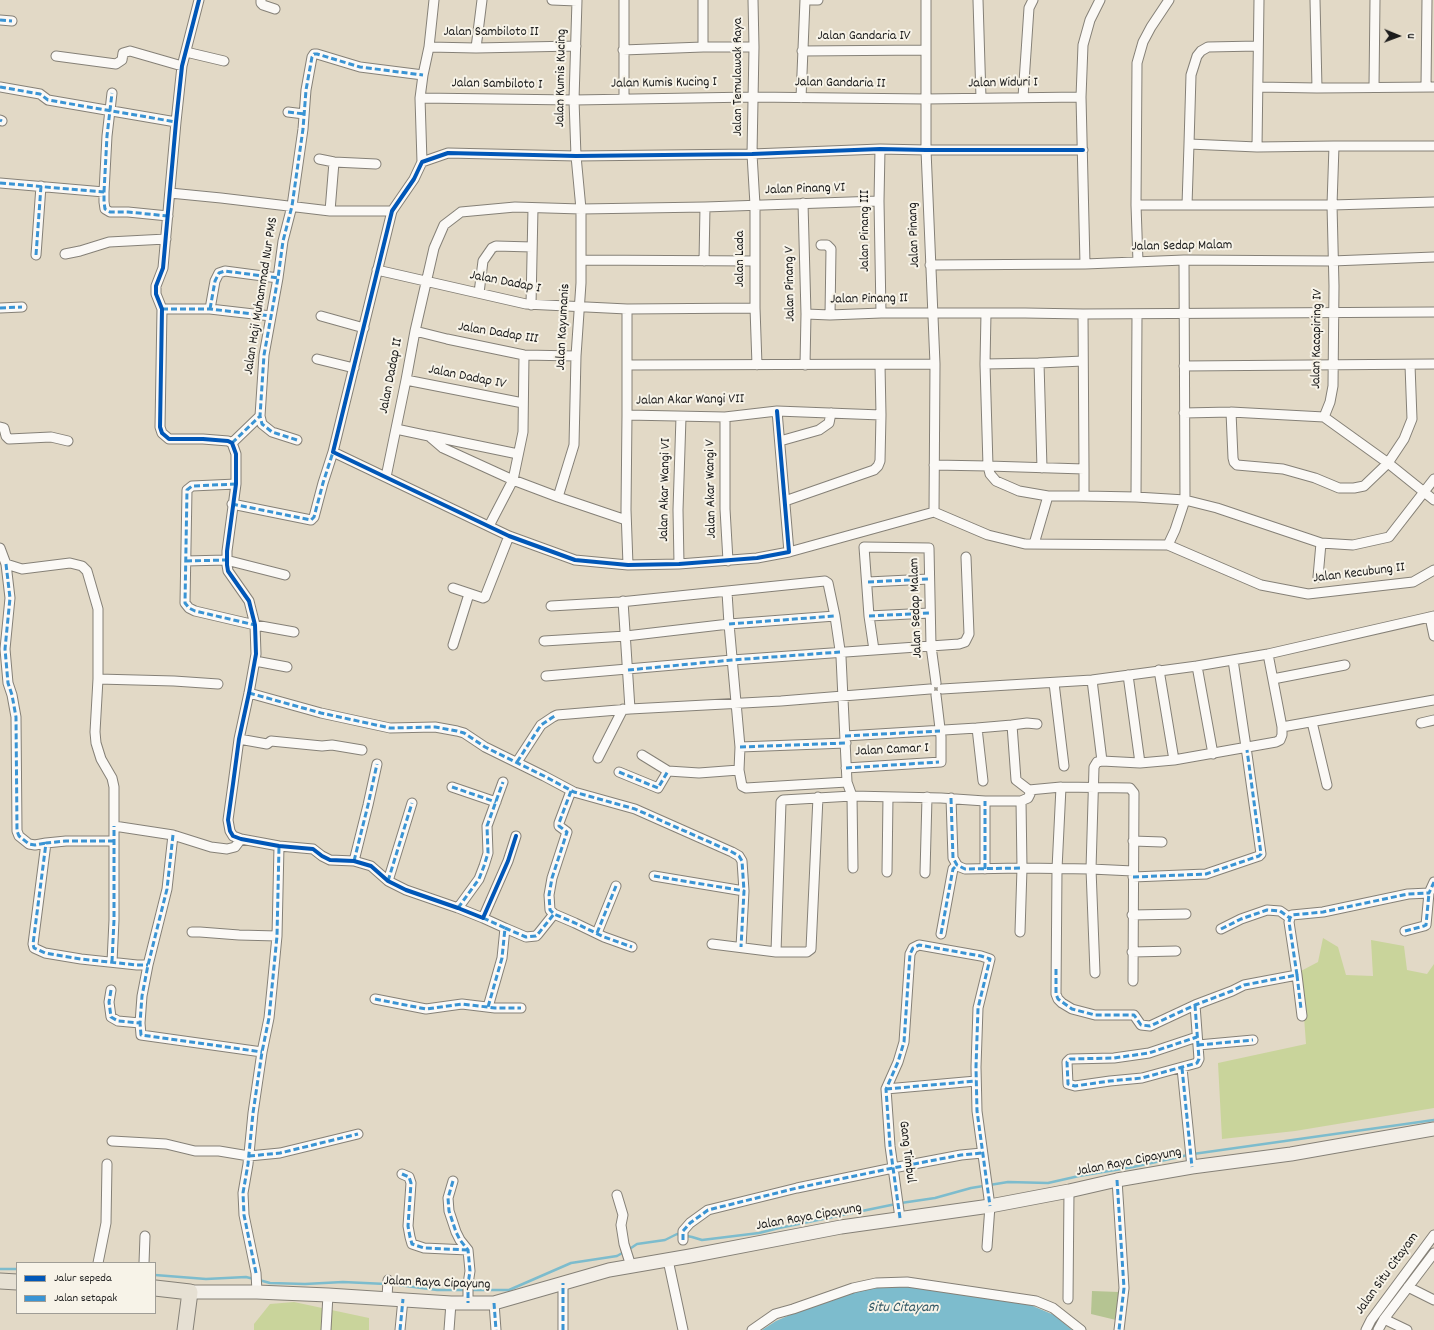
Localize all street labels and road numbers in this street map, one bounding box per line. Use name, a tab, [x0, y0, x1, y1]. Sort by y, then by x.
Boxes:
street label: Jalan Temulawak Raya	[731, 18, 747, 136]
street label: Jalan Sambiloto II	[443, 25, 539, 41]
street label: Jalan Kumis Kucing	[553, 29, 571, 127]
street label: Jalan Gandaria IV	[817, 29, 911, 45]
street label: Jalan Kumis Kucing I	[611, 75, 717, 93]
street label: Jalan Gandaria II	[795, 75, 885, 93]
street label: Jalan Widuri I	[968, 75, 1038, 93]
street label: Jalan Sambiloto I	[452, 76, 542, 94]
street label: Jalan Pinang VI	[765, 180, 845, 200]
street label: Jalan Pinang III	[858, 190, 874, 272]
street label: Jalan Pinang	[905, 202, 925, 268]
street label: Jalan Haji Muhammad Nur PMS	[241, 216, 283, 376]
street label: Jalan Lada	[733, 231, 749, 287]
street label: Jalan Sedap Malam	[1132, 238, 1232, 256]
street label: Jalan Pinang V	[782, 246, 800, 322]
street label: Jalan Dadap I	[468, 268, 542, 298]
street label: Jalan Kayumanis	[553, 283, 575, 371]
street label: Jalan Kacapiring IV	[1309, 289, 1327, 389]
street label: Jalan Pinang II	[830, 291, 908, 309]
street label: Jalan Dadap III	[457, 319, 539, 349]
street label: Jalan Dadap II	[376, 337, 408, 415]
street label: Jalan Dadap IV	[427, 362, 507, 394]
street label: Jalan Akar Wangi VII	[636, 392, 744, 410]
street label: Jalan Akar Wangi VI	[657, 438, 675, 542]
street label: Jalan Akar Wangi V	[703, 439, 721, 539]
street label: Jalan Sedap Malam	[907, 557, 927, 659]
street label: Jalan Kecubung II	[1312, 560, 1406, 588]
street label: Jalan Camar I	[855, 741, 929, 761]
street label: Gang Timbul	[894, 1120, 918, 1184]
street label: Jalan Raya Cipayung	[1075, 1145, 1183, 1181]
street label: Jalan Raya Cipayung	[755, 1200, 863, 1236]
street label: Jalan Situ Citayam	[1353, 1230, 1423, 1318]
street label: Jalan Raya Cipayung	[383, 1274, 491, 1294]

